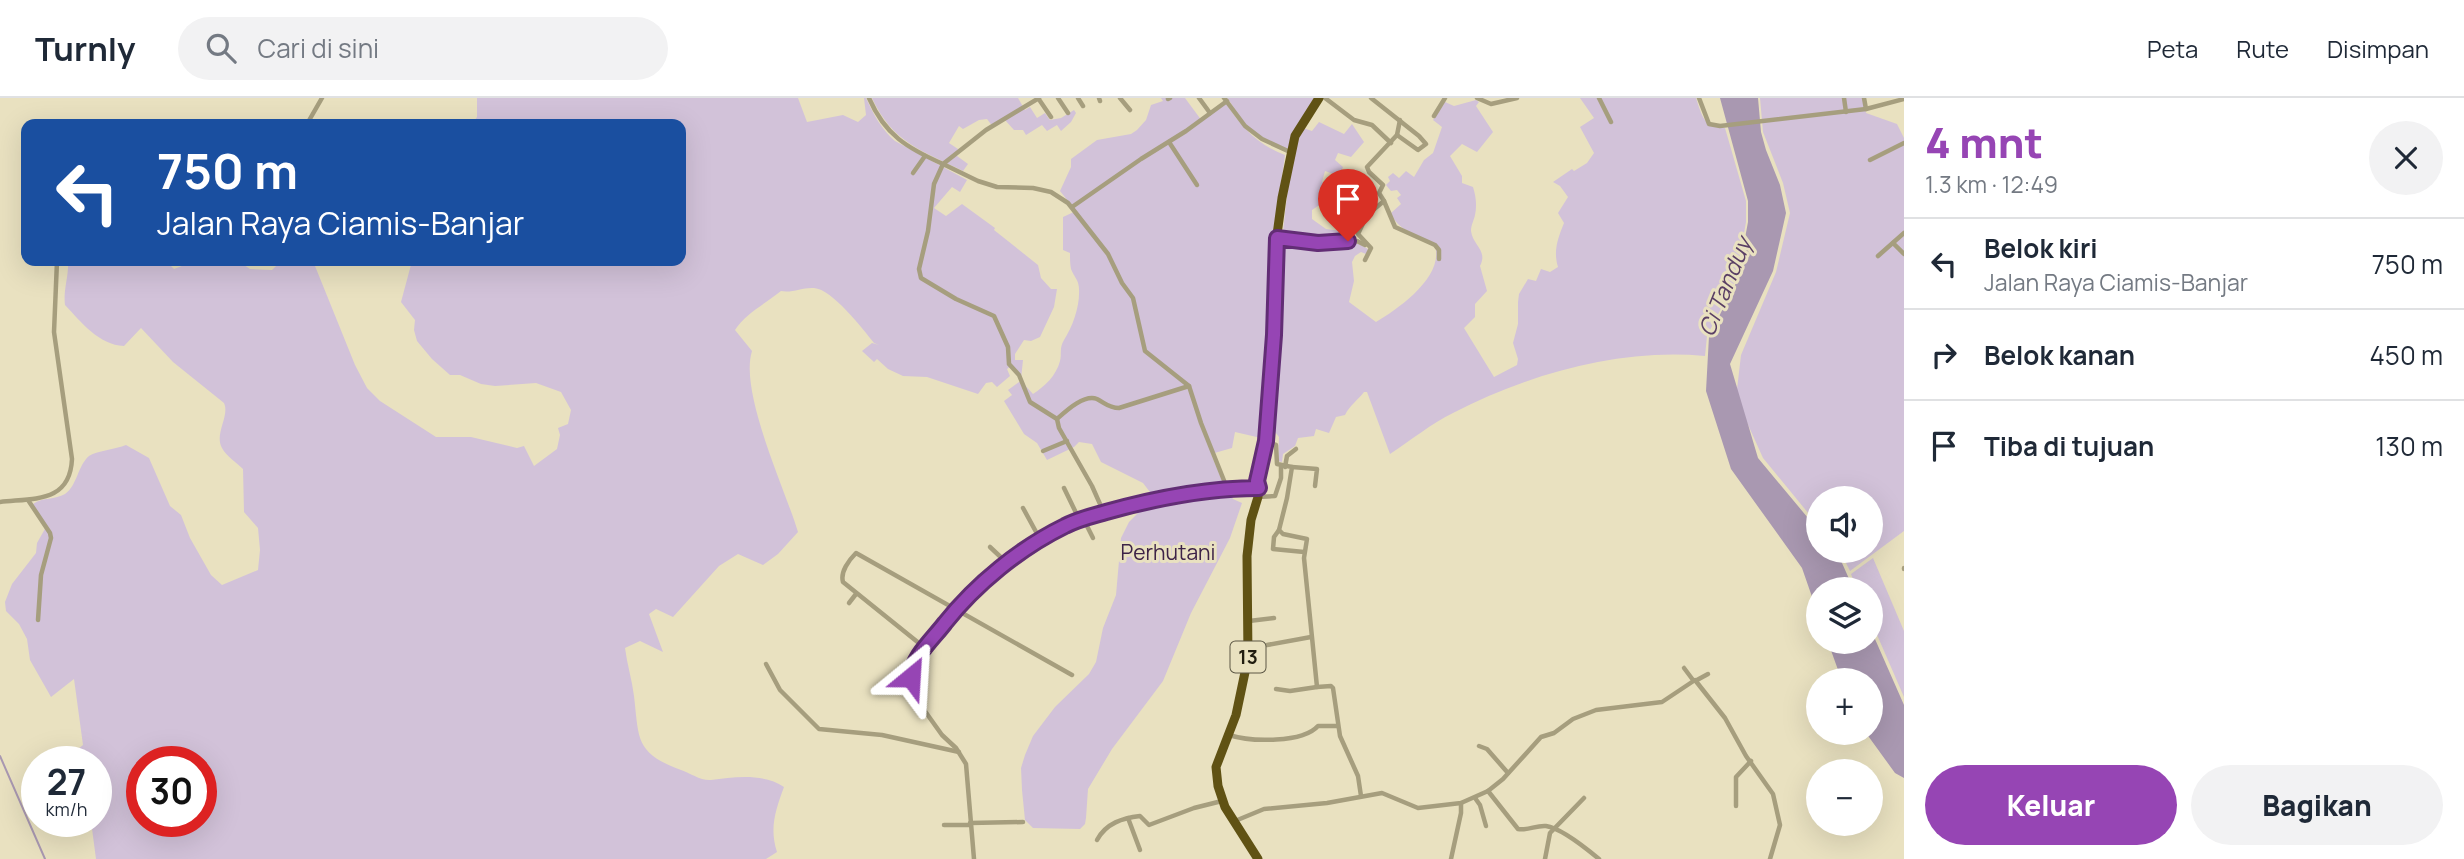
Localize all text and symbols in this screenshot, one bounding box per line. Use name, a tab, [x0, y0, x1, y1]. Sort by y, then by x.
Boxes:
search box	[178, 17, 668, 80]
text: Turnly	[35, 26, 136, 71]
icon: search	[202, 29, 240, 67]
text: Cari di sini	[258, 30, 379, 66]
text: Peta	[2147, 32, 2198, 65]
text: Rute	[2236, 32, 2289, 65]
text: Disimpan	[2327, 32, 2429, 65]
text: 4 mnt	[1925, 113, 2043, 171]
button: close	[2369, 121, 2443, 195]
text: 750 m	[157, 137, 298, 204]
icon: left	[42, 147, 133, 238]
text: 1.3 km · 12:49	[1925, 168, 2058, 200]
pin	[1318, 169, 1378, 241]
icon: arrive	[1329, 180, 1367, 218]
text: Jalan Raya Ciamis-Banjar	[157, 201, 524, 245]
water label: Ci Tanduy	[1690, 230, 1760, 341]
text: Belok kiri	[1984, 230, 2098, 266]
icon: left	[1925, 245, 1963, 283]
text: 750 m	[2372, 246, 2443, 282]
text: Jalan Raya Ciamis-Banjar	[1984, 266, 2248, 298]
icon: right	[1925, 336, 1963, 374]
text: Belok kanan	[1984, 337, 2135, 373]
text: 450 m	[2370, 337, 2443, 373]
icon: arrive	[1925, 427, 1963, 465]
text: Tiba di tujuan	[1984, 428, 2154, 464]
text: 130 m	[2375, 428, 2443, 464]
map controls	[1806, 486, 1883, 836]
button: sound	[1806, 486, 1883, 563]
park label: Perhutani	[1121, 538, 1215, 566]
button: layers	[1806, 577, 1883, 654]
position arrow	[874, 640, 948, 714]
road number: 13	[1230, 642, 1266, 672]
button: +	[1806, 668, 1883, 745]
speed limit sign: 30	[126, 746, 217, 837]
text: 27	[47, 758, 86, 806]
button: −	[1806, 759, 1883, 836]
button: Keluar	[1925, 765, 2177, 845]
button: Bagikan	[2191, 765, 2443, 845]
text: km/h	[46, 797, 87, 821]

